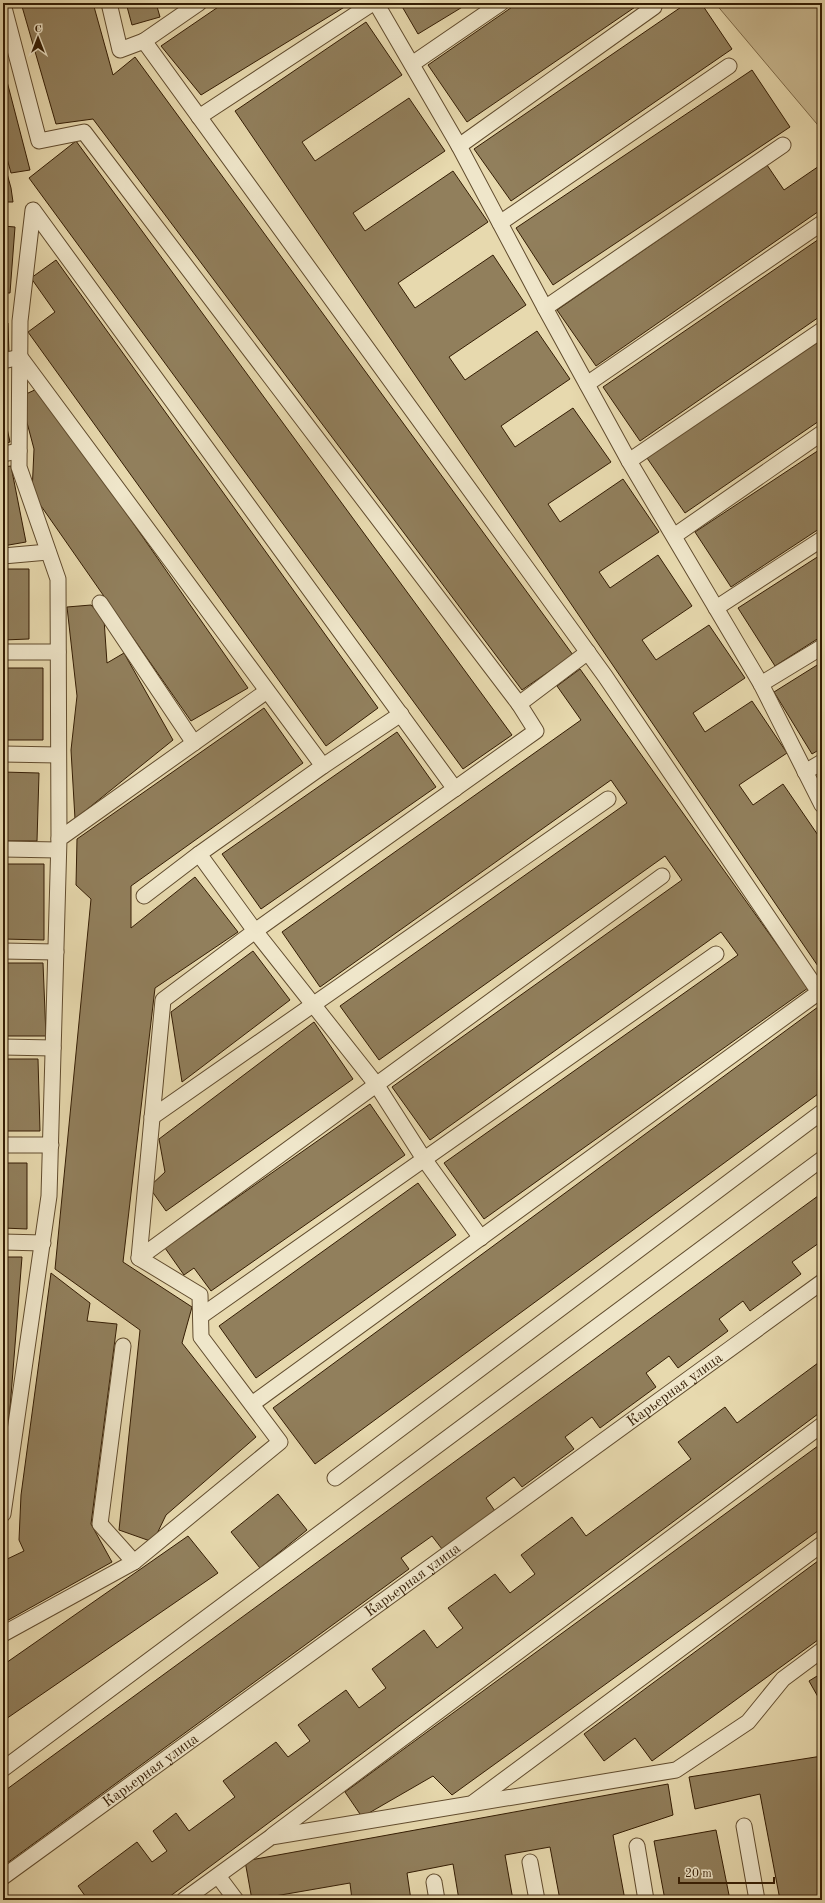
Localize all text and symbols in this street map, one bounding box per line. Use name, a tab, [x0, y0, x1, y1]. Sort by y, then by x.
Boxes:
north arrow	[18, 18, 58, 58]
text: С	[34, 24, 42, 35]
street label: Карьерная улица	[625, 1350, 726, 1430]
street label: Карьерная улица	[363, 1541, 464, 1620]
street label: Карьерная улица	[101, 1731, 202, 1811]
scale bar	[679, 1859, 774, 1885]
text: 20 m	[685, 1868, 712, 1880]

